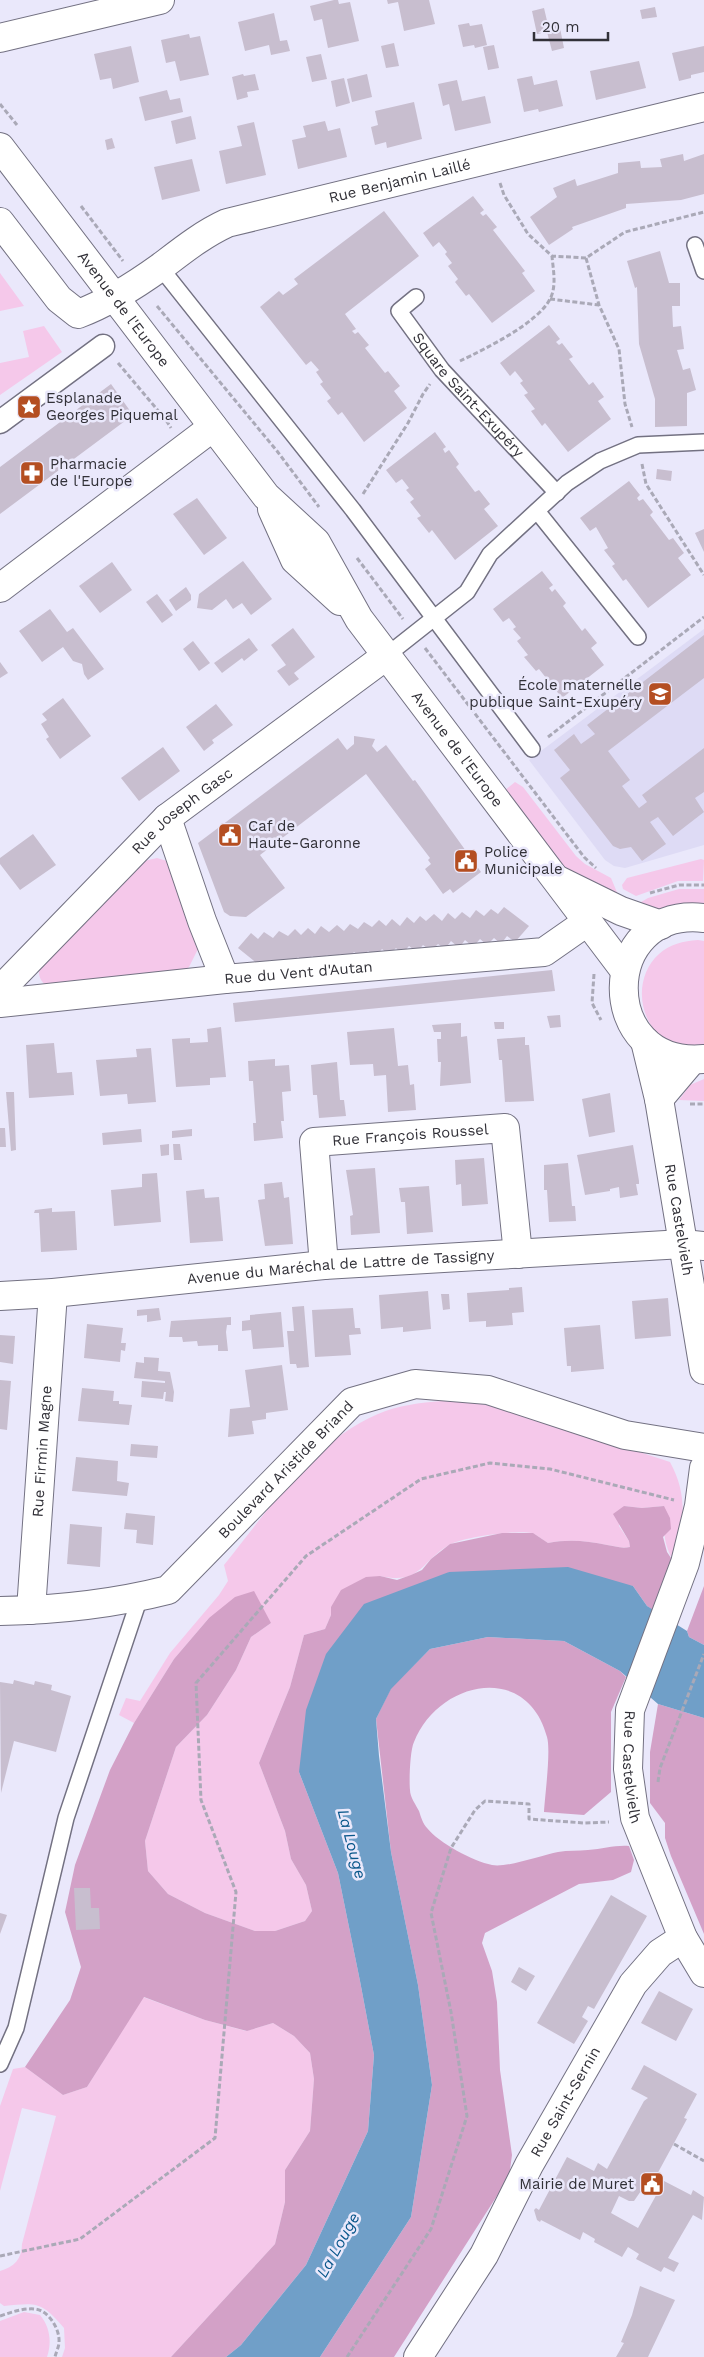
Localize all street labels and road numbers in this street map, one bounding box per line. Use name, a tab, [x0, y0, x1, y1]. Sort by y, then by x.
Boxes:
street label: Rue Benjamin Laillé	[327, 155, 472, 207]
street label: Avenue de l'Europe	[74, 248, 173, 371]
street label: Square Saint-Exupéry	[409, 329, 528, 461]
street label: Avenue de l'Europe	[408, 688, 507, 811]
street label: Rue Joseph Gasc	[128, 764, 236, 858]
street label: Rue du Vent d'Autan	[223, 958, 373, 988]
street label: Rue François Roussel	[332, 1120, 490, 1150]
street label: Rue Castelvielh	[661, 1162, 697, 1277]
street label: Avenue du Maréchal de Lattre de Tassigny	[186, 1246, 495, 1288]
street label: Rue Firmin Magne	[28, 1385, 56, 1518]
street label: Boulevard Aristide Briand	[214, 1397, 357, 1542]
street label: Rue Castelvielh	[619, 1710, 645, 1826]
street label: Rue Saint-Sernin	[527, 2043, 604, 2160]

